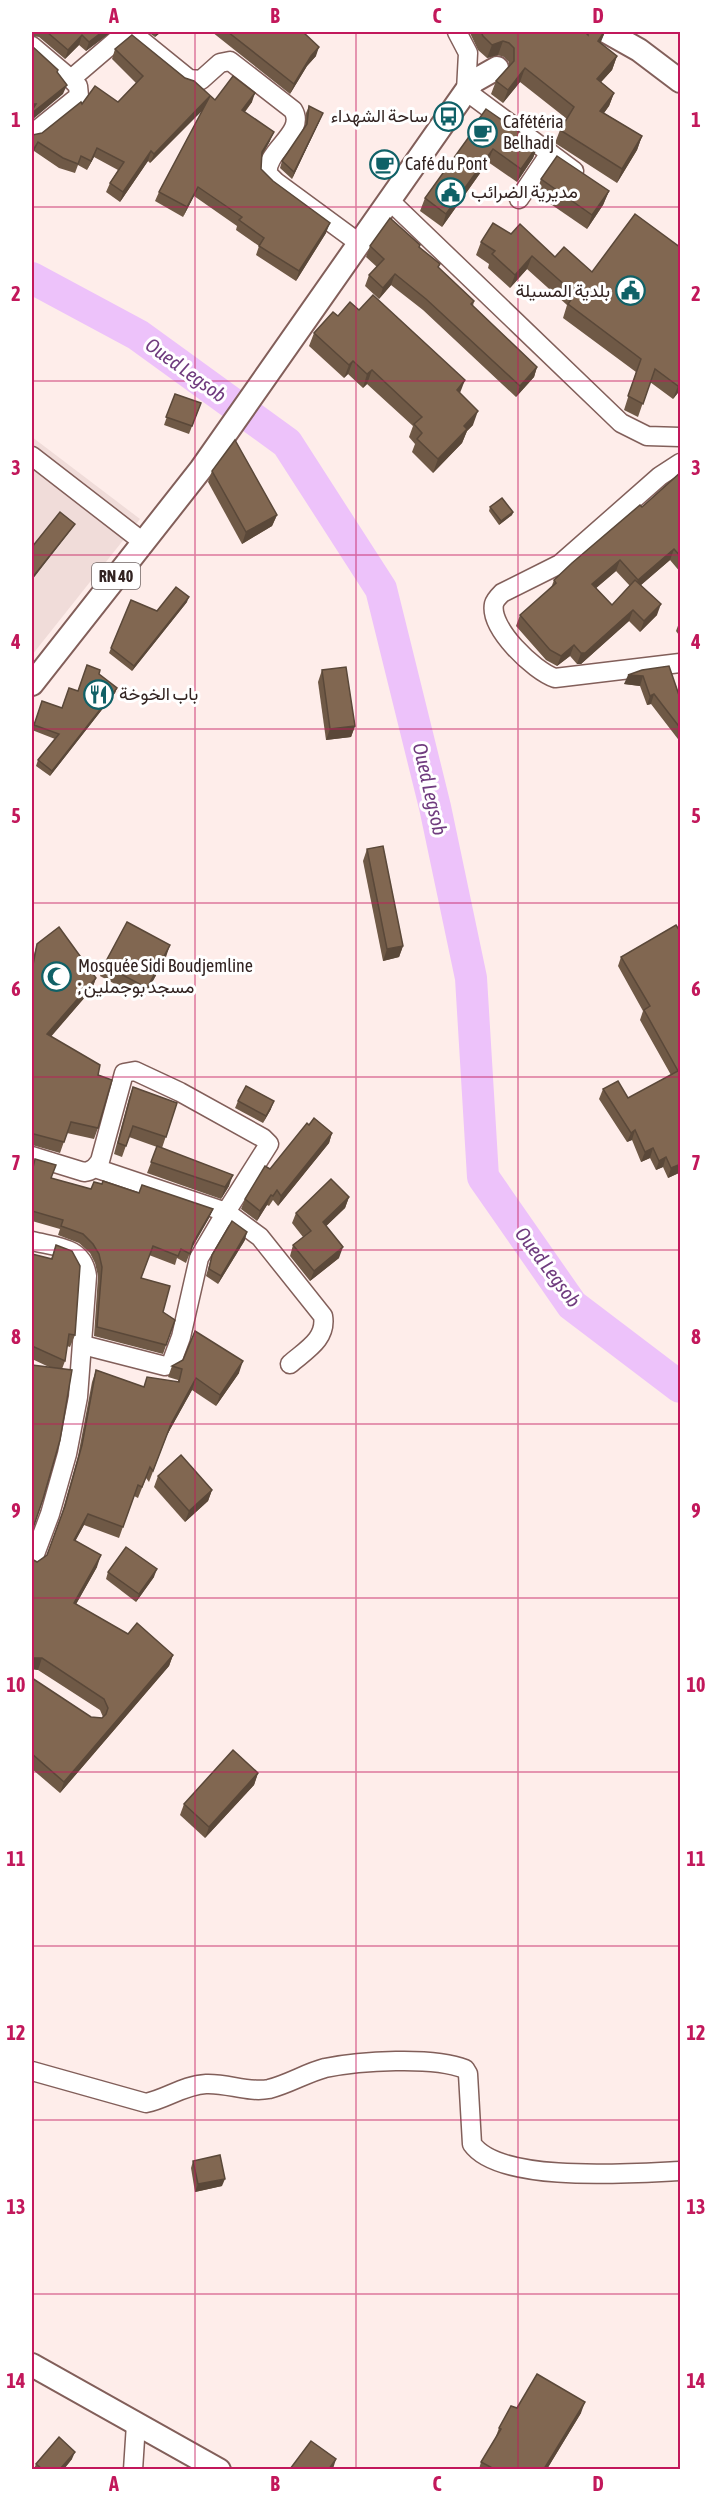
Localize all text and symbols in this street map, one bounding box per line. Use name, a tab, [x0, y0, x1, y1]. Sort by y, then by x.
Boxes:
text: A	[108, 4, 119, 27]
text: B	[270, 4, 280, 27]
text: C	[433, 4, 442, 27]
text: D	[592, 4, 604, 27]
bus stop icon: ساحة الشهداء	[433, 100, 465, 132]
place label: ساحة الشهداء	[331, 105, 428, 127]
text: 1	[11, 108, 21, 131]
text: 1	[691, 108, 701, 131]
place label: Cafétéria Belhadj	[503, 111, 564, 153]
cafe icon: Cafétéria Belhadj	[466, 116, 498, 148]
cafe icon: Café du Pont	[368, 148, 400, 180]
place label: Café du Pont	[405, 153, 488, 174]
public building icon: مديرية الضرائب	[434, 176, 466, 208]
place label: مديرية الضرائب	[471, 181, 578, 203]
public building icon: بلدية المسيلة	[615, 275, 647, 307]
place label: بلدية المسيلة	[516, 280, 610, 301]
text: 2	[11, 282, 21, 305]
text: 2	[691, 282, 701, 305]
water label: Oued Legsob	[141, 333, 231, 407]
text: 3	[11, 456, 21, 479]
text: 3	[691, 456, 701, 479]
road number: RN 40	[92, 563, 140, 589]
text: 4	[10, 630, 21, 653]
text: 4	[690, 630, 701, 653]
restaurant icon: باب الخوخة	[82, 678, 114, 710]
place label: باب الخوخة	[119, 683, 198, 705]
water label: Oued Legsob	[409, 740, 452, 837]
text: 5	[11, 804, 21, 827]
text: 5	[691, 804, 701, 827]
place label: Mosquée Sidi Boudjemline ; مسجد بوجملين	[78, 955, 253, 998]
mosque icon: Mosquée Sidi Boudjemline ; مسجد بوجملين	[41, 960, 73, 992]
text: 6	[11, 977, 21, 1000]
text: 6	[691, 977, 701, 1000]
text: 7	[11, 1151, 21, 1174]
text: 7	[691, 1151, 701, 1174]
water label: Oued Legsob	[511, 1222, 586, 1311]
text: 8	[11, 1325, 21, 1348]
text: 8	[691, 1325, 701, 1348]
text: 9	[11, 1499, 21, 1522]
text: 9	[691, 1499, 701, 1522]
text: 10	[7, 1673, 25, 1696]
text: 10	[687, 1673, 705, 1696]
text: 11	[7, 1847, 25, 1870]
text: 11	[687, 1847, 705, 1870]
text: 12	[7, 2021, 25, 2044]
text: 12	[687, 2021, 705, 2044]
text: 13	[7, 2195, 25, 2218]
text: 13	[687, 2195, 705, 2218]
text: 14	[7, 2369, 25, 2392]
text: 14	[687, 2369, 705, 2392]
text: A	[108, 2472, 119, 2495]
text: B	[270, 2472, 280, 2495]
text: C	[433, 2472, 442, 2495]
text: D	[592, 2472, 604, 2495]

